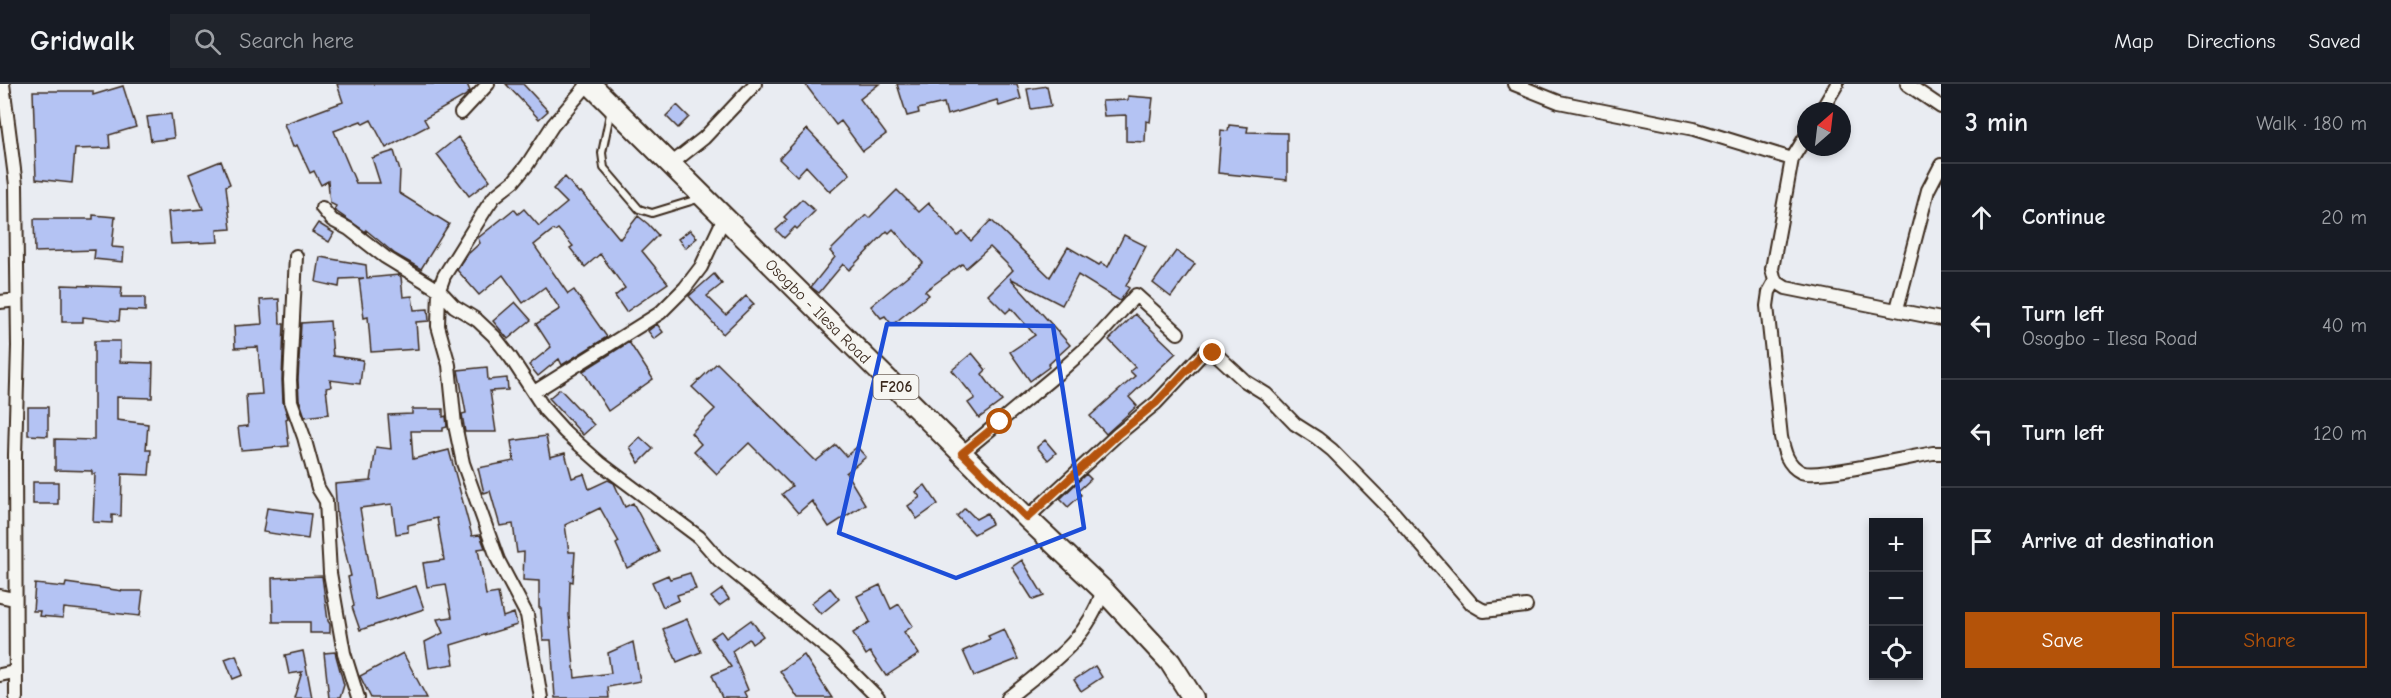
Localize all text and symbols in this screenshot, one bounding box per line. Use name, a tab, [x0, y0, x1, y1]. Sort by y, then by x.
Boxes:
search box	[170, 14, 590, 68]
text: Gridwalk	[30, 25, 134, 57]
icon: search	[191, 25, 224, 58]
text: Search here	[239, 28, 354, 54]
text: Map	[2114, 29, 2154, 53]
text: Directions	[2187, 29, 2276, 53]
text: Saved	[2309, 29, 2361, 53]
north arrow	[1797, 102, 1851, 156]
text: 3 min	[1965, 108, 2028, 138]
text: Walk · 180 m	[2256, 112, 2367, 135]
icon: ahead	[1965, 201, 1998, 234]
text: Continue	[2022, 204, 2105, 230]
text: 20 m	[2321, 206, 2367, 229]
street label: Osogbo - Ilesa Road	[762, 256, 874, 368]
text: Turn left	[2022, 301, 2104, 327]
icon: left	[1965, 309, 1998, 342]
text: 40 m	[2322, 314, 2367, 337]
text: Osogbo - Ilesa Road	[2022, 327, 2198, 350]
route end	[1199, 339, 1225, 365]
road number: F206	[874, 375, 918, 399]
route start	[986, 408, 1012, 434]
icon: left	[1965, 417, 1998, 450]
text: Turn left	[2022, 420, 2104, 446]
text: 120 m	[2313, 422, 2367, 445]
map controls	[1869, 518, 1923, 680]
button: +	[1869, 518, 1923, 572]
icon: arrive	[1965, 525, 1998, 558]
text: Arrive at destination	[2022, 528, 2214, 554]
button: −	[1869, 572, 1923, 626]
button: Save	[1965, 612, 2160, 668]
button: Share	[2172, 612, 2367, 668]
button: locate	[1869, 626, 1923, 680]

